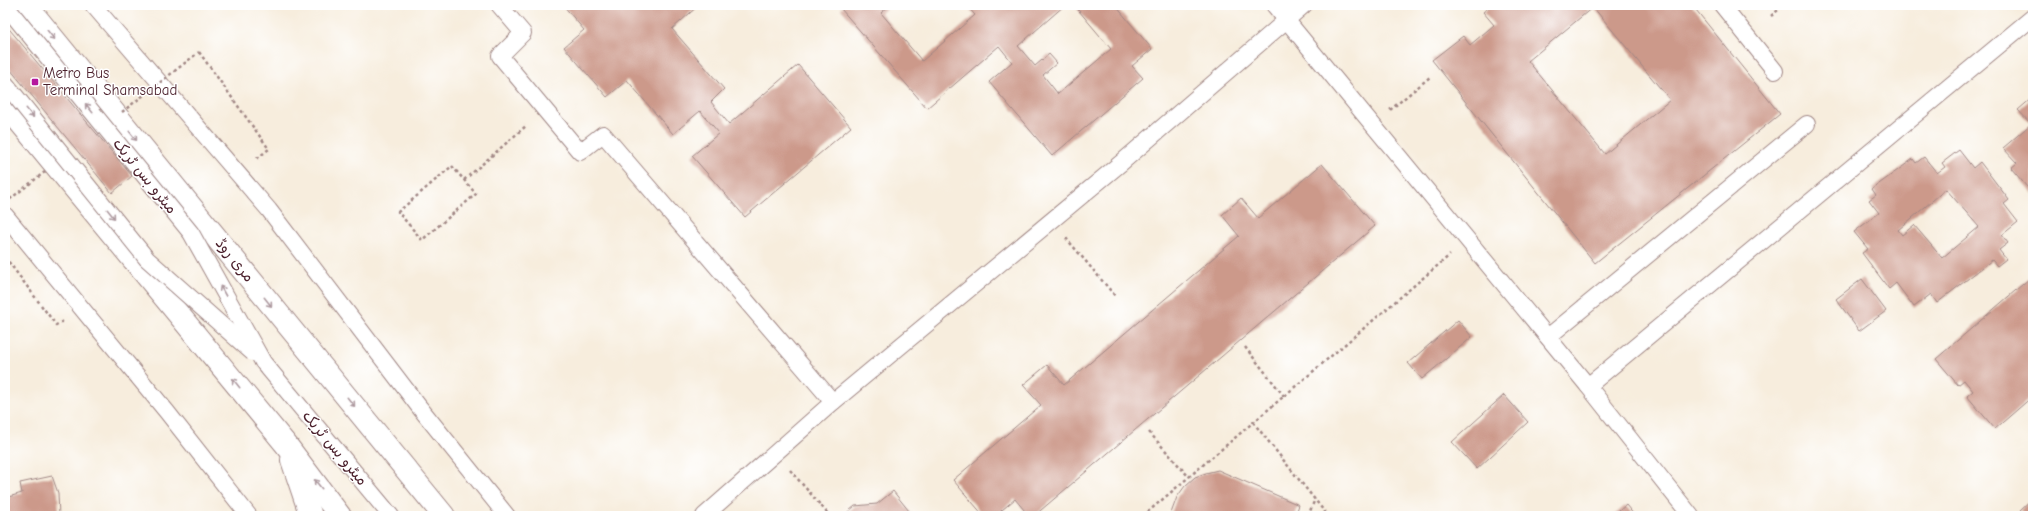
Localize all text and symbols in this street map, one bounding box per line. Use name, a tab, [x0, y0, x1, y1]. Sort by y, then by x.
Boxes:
one-way arrow	[46, 30, 55, 41]
place label: Metro Bus Terminal Shamsabad	[43, 64, 177, 99]
marker: Metro Bus Terminal Shamsabad	[30, 77, 40, 87]
one-way arrow	[85, 103, 93, 114]
one-way arrow	[25, 108, 34, 119]
one-way arrow	[129, 130, 137, 141]
street label: میٹرو بس ٹریک	[109, 135, 181, 217]
one-way arrow	[107, 209, 116, 220]
street label: مری روڈ	[212, 234, 258, 286]
one-way arrow	[219, 285, 227, 297]
one-way arrow	[264, 296, 273, 307]
one-way arrow	[231, 378, 240, 389]
one-way arrow	[346, 397, 355, 408]
street label: میٹرو بس ٹریک	[299, 407, 371, 489]
one-way arrow	[313, 479, 322, 490]

